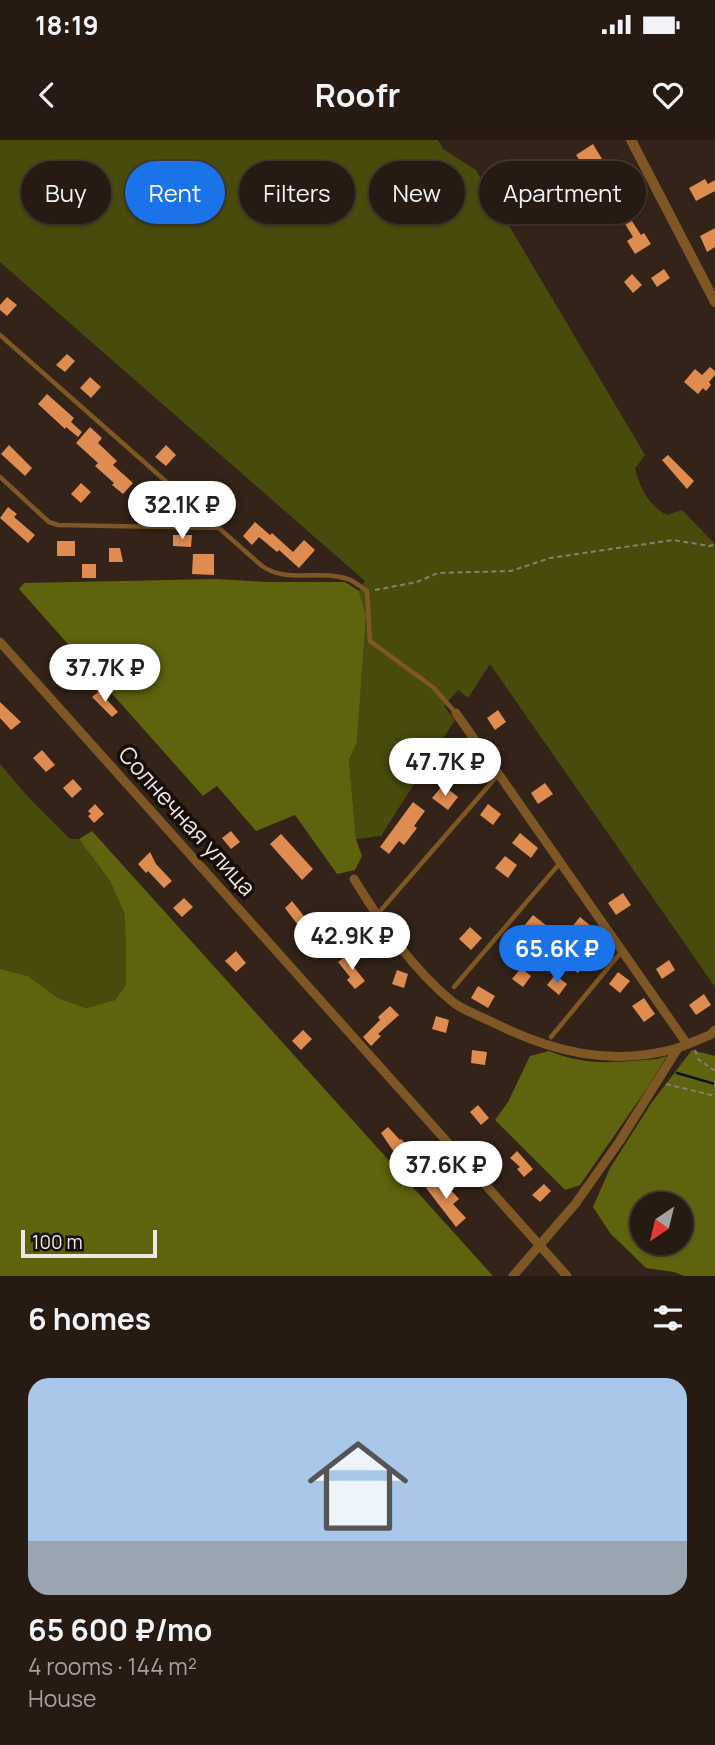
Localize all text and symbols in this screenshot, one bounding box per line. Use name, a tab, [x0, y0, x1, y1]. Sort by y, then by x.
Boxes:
text: 18:19	[35, 7, 99, 43]
text: Roofr	[315, 73, 400, 117]
icon: back	[28, 76, 66, 114]
icon: heart	[649, 76, 687, 114]
chip: Buy	[21, 161, 111, 224]
chip: Rent	[125, 161, 225, 224]
chip: Filters	[239, 161, 355, 224]
chip: New	[369, 161, 465, 224]
chip: Apartment	[479, 161, 646, 224]
pin: 32.1K ₽	[117, 482, 247, 541]
text: 32.1K ₽	[144, 488, 220, 520]
pin: 37.7K ₽	[40, 644, 170, 704]
text: 37.7K ₽	[65, 651, 145, 683]
street label: Солнечная улица	[112, 738, 264, 902]
pin: 47.7K ₽	[380, 738, 510, 798]
text: 47.7K ₽	[405, 745, 485, 777]
pin: 42.9K ₽	[287, 912, 417, 972]
text: 42.9K ₽	[310, 919, 394, 951]
pin: 65.6K ₽	[492, 926, 622, 985]
text: 65.6K ₽	[515, 932, 599, 964]
pin: 37.6K ₽	[381, 1142, 511, 1201]
text: 37.6K ₽	[405, 1148, 487, 1180]
north arrow	[630, 1192, 693, 1255]
map controls	[630, 1192, 693, 1255]
scale bar	[21, 1227, 158, 1259]
text: 100 m	[32, 1229, 83, 1255]
text: 6 homes	[28, 1298, 151, 1339]
icon: filters	[649, 1299, 687, 1337]
icon: home	[295, 1423, 421, 1549]
text: 65 600 ₽/mo	[28, 1609, 212, 1650]
text: 4 rooms · 144 m²	[28, 1650, 197, 1682]
text: House	[28, 1682, 97, 1714]

